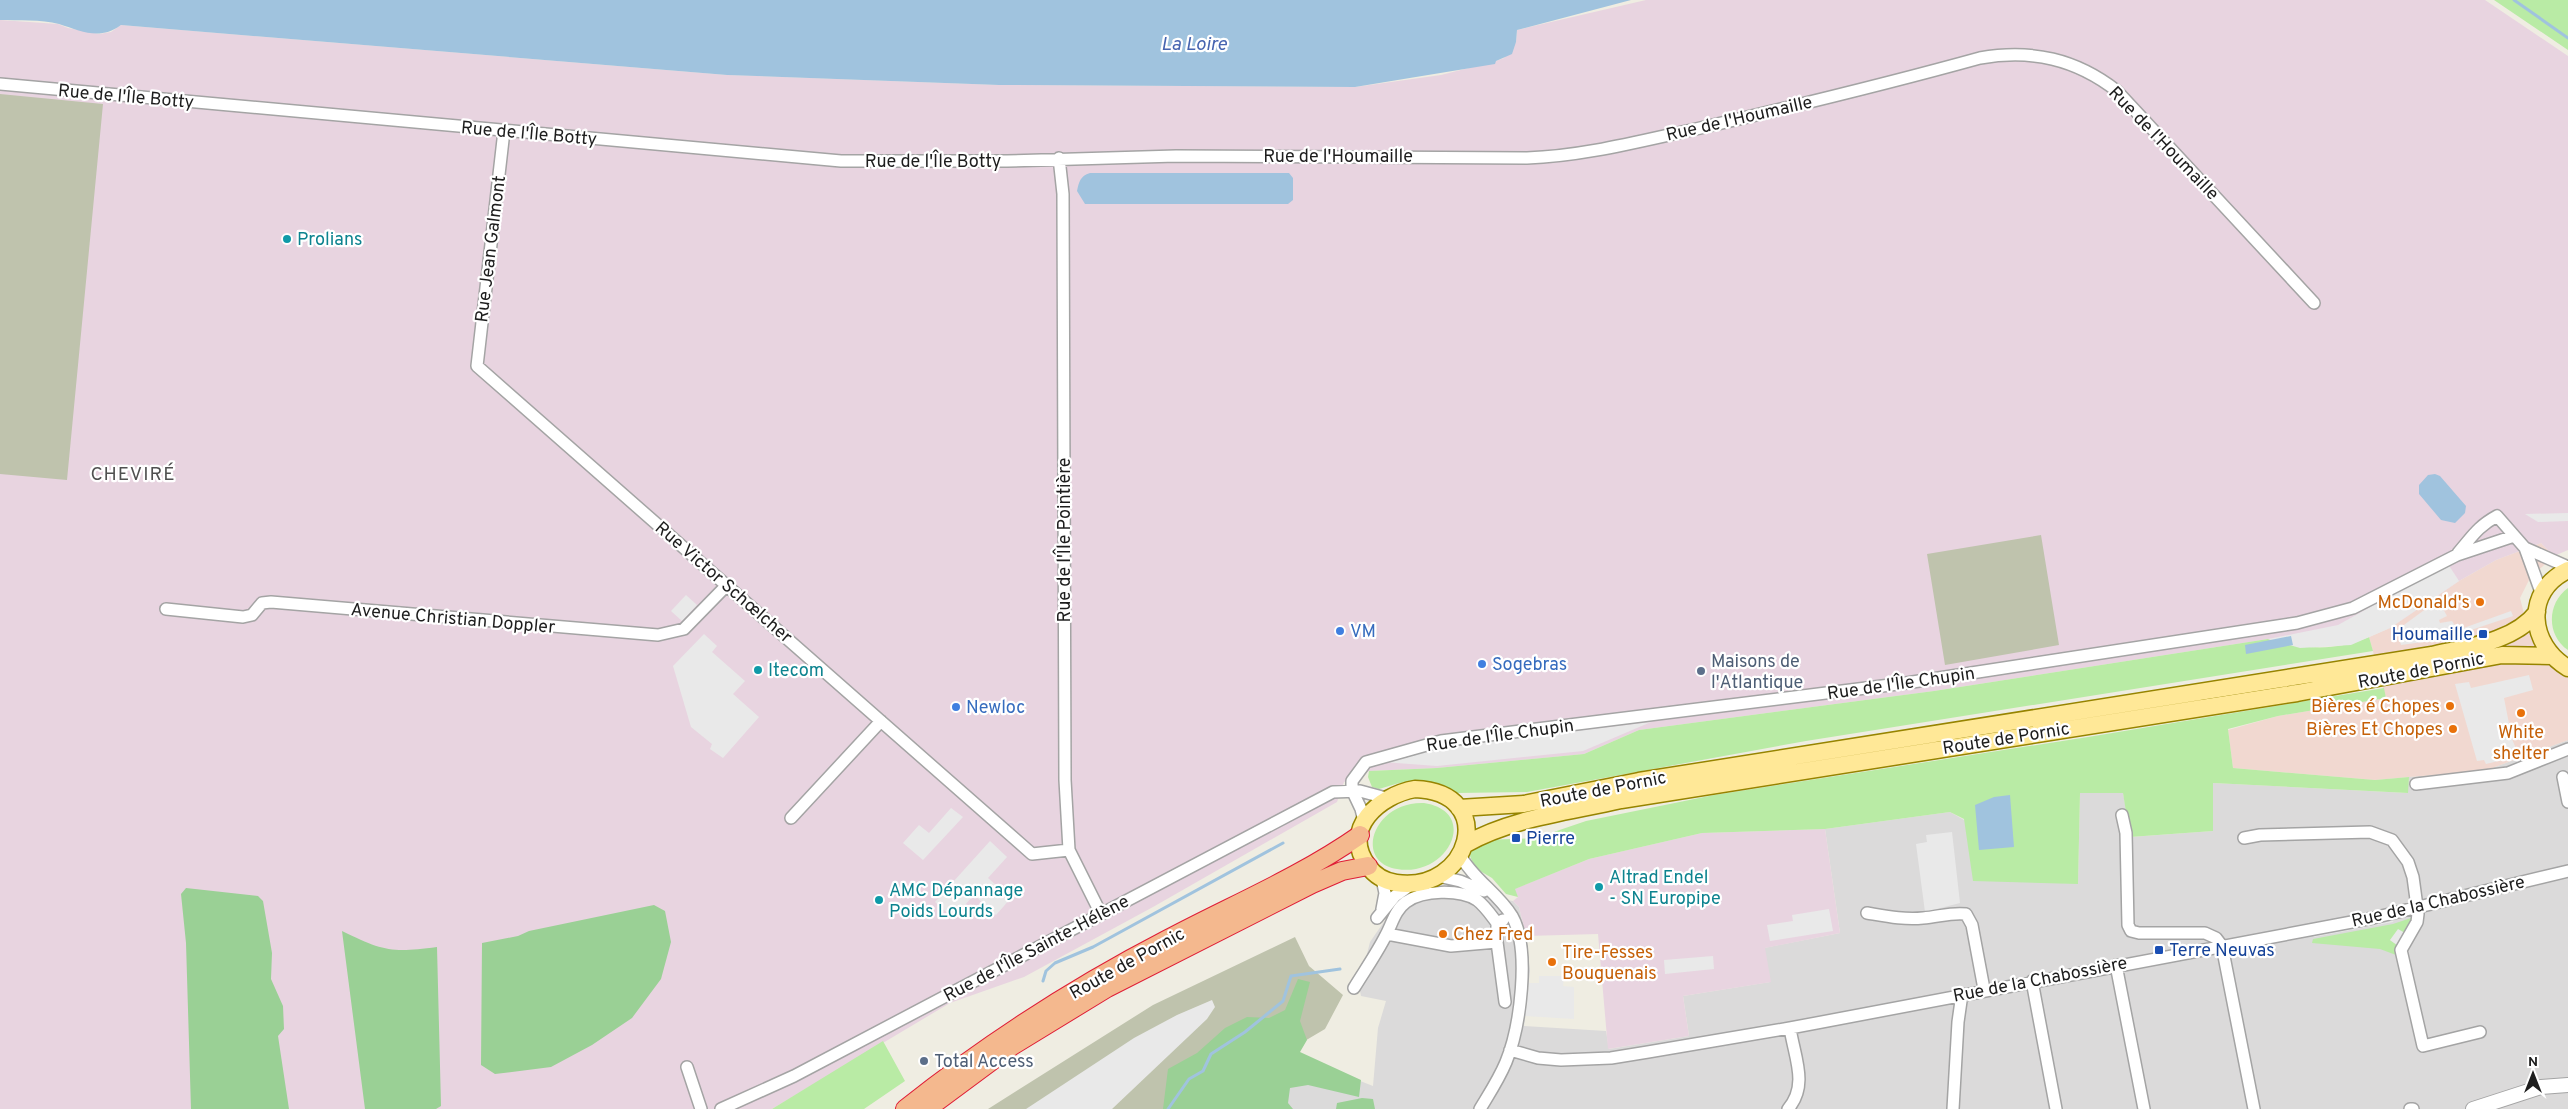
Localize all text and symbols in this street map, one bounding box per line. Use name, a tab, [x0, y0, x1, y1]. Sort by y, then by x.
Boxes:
water label: La Loire	[1161, 33, 1227, 57]
street label: Rue de l'Île Botty	[57, 78, 195, 115]
street label: Rue de l'Houmaille	[2103, 82, 2223, 206]
street label: Rue de l'Houmaille	[1664, 91, 1815, 148]
street label: Rue de l'Île Botty	[460, 115, 598, 152]
street label: Rue de l'Houmaille	[1263, 146, 1413, 169]
street label: Rue de l'Île Botty	[865, 149, 1001, 174]
street label: Rue Jean Galmont	[471, 174, 512, 324]
place label: Prolians	[297, 229, 363, 252]
marker: Prolians	[281, 233, 293, 245]
street label: Rue de l'Île Pointière	[1052, 458, 1077, 622]
district label: CHEVIRÉ	[90, 462, 176, 487]
street label: Rue Victor Schœlcher	[649, 517, 797, 649]
place label: McDonald's	[2378, 592, 2470, 615]
marker: McDonald's	[2474, 596, 2486, 608]
street label: Avenue Christian Doppler	[350, 599, 556, 640]
place label: VM	[1350, 621, 1376, 644]
place label: Houmaille	[2392, 624, 2473, 647]
marker: VM	[1334, 625, 1346, 637]
marker: Houmaille	[2477, 628, 2489, 640]
street label: Route de Pornic	[2356, 648, 2486, 695]
place label: Maisons de l'Atlantique	[1711, 651, 1803, 695]
place label: Sogebras	[1492, 654, 1567, 677]
marker: Sogebras	[1476, 658, 1488, 670]
place label: Itecom	[768, 660, 824, 683]
street label: Rue de l'Île Chupin	[1826, 661, 1977, 706]
marker: Itecom	[752, 664, 764, 676]
marker: Maisons de l'Atlantique	[1695, 665, 1707, 677]
place label: Bières é Chopes	[2311, 696, 2440, 719]
place label: Newloc	[966, 697, 1025, 720]
marker: Bières é Chopes	[2444, 700, 2456, 712]
marker: Newloc	[950, 701, 962, 713]
marker: White shelter	[2515, 707, 2527, 719]
street label: Rue de l'Île Chupin	[1425, 713, 1576, 758]
street label: Route de Pornic	[1941, 718, 2071, 761]
place label: Bières Et Chopes	[2306, 719, 2443, 742]
place label: White shelter	[2493, 722, 2549, 766]
marker: Bières Et Chopes	[2447, 723, 2459, 735]
street label: Route de Pornic	[1538, 767, 1668, 814]
place label: Pierre	[1526, 828, 1575, 851]
marker: Pierre	[1510, 832, 1522, 844]
place label: Altrad Endel - SN Europipe	[1609, 867, 1721, 911]
street label: Rue de la Chabossière	[2349, 871, 2527, 934]
place label: AMC Dépannage Poids Lourds	[889, 880, 1023, 924]
marker: Altrad Endel - SN Europipe	[1593, 881, 1605, 893]
street label: Rue de l'Île Sainte-Hélène	[939, 889, 1133, 1008]
marker: AMC Dépannage Poids Lourds	[873, 894, 885, 906]
street label: Route de Pornic	[1066, 923, 1189, 1005]
place label: Chez Fred	[1453, 924, 1533, 947]
marker: Chez Fred	[1437, 928, 1449, 940]
place label: Terre Neuvas	[2169, 940, 2275, 963]
place label: Tire-Fesses Bouguenais	[1562, 942, 1657, 986]
marker: Terre Neuvas	[2153, 944, 2165, 956]
street label: Rue de la Chabossière	[1951, 952, 2129, 1009]
marker: Tire-Fesses Bouguenais	[1546, 956, 1558, 968]
north arrow	[2508, 1049, 2558, 1099]
place label: Total Access	[934, 1051, 1034, 1074]
text: N	[2528, 1054, 2538, 1071]
marker: Total Access	[918, 1055, 930, 1067]

